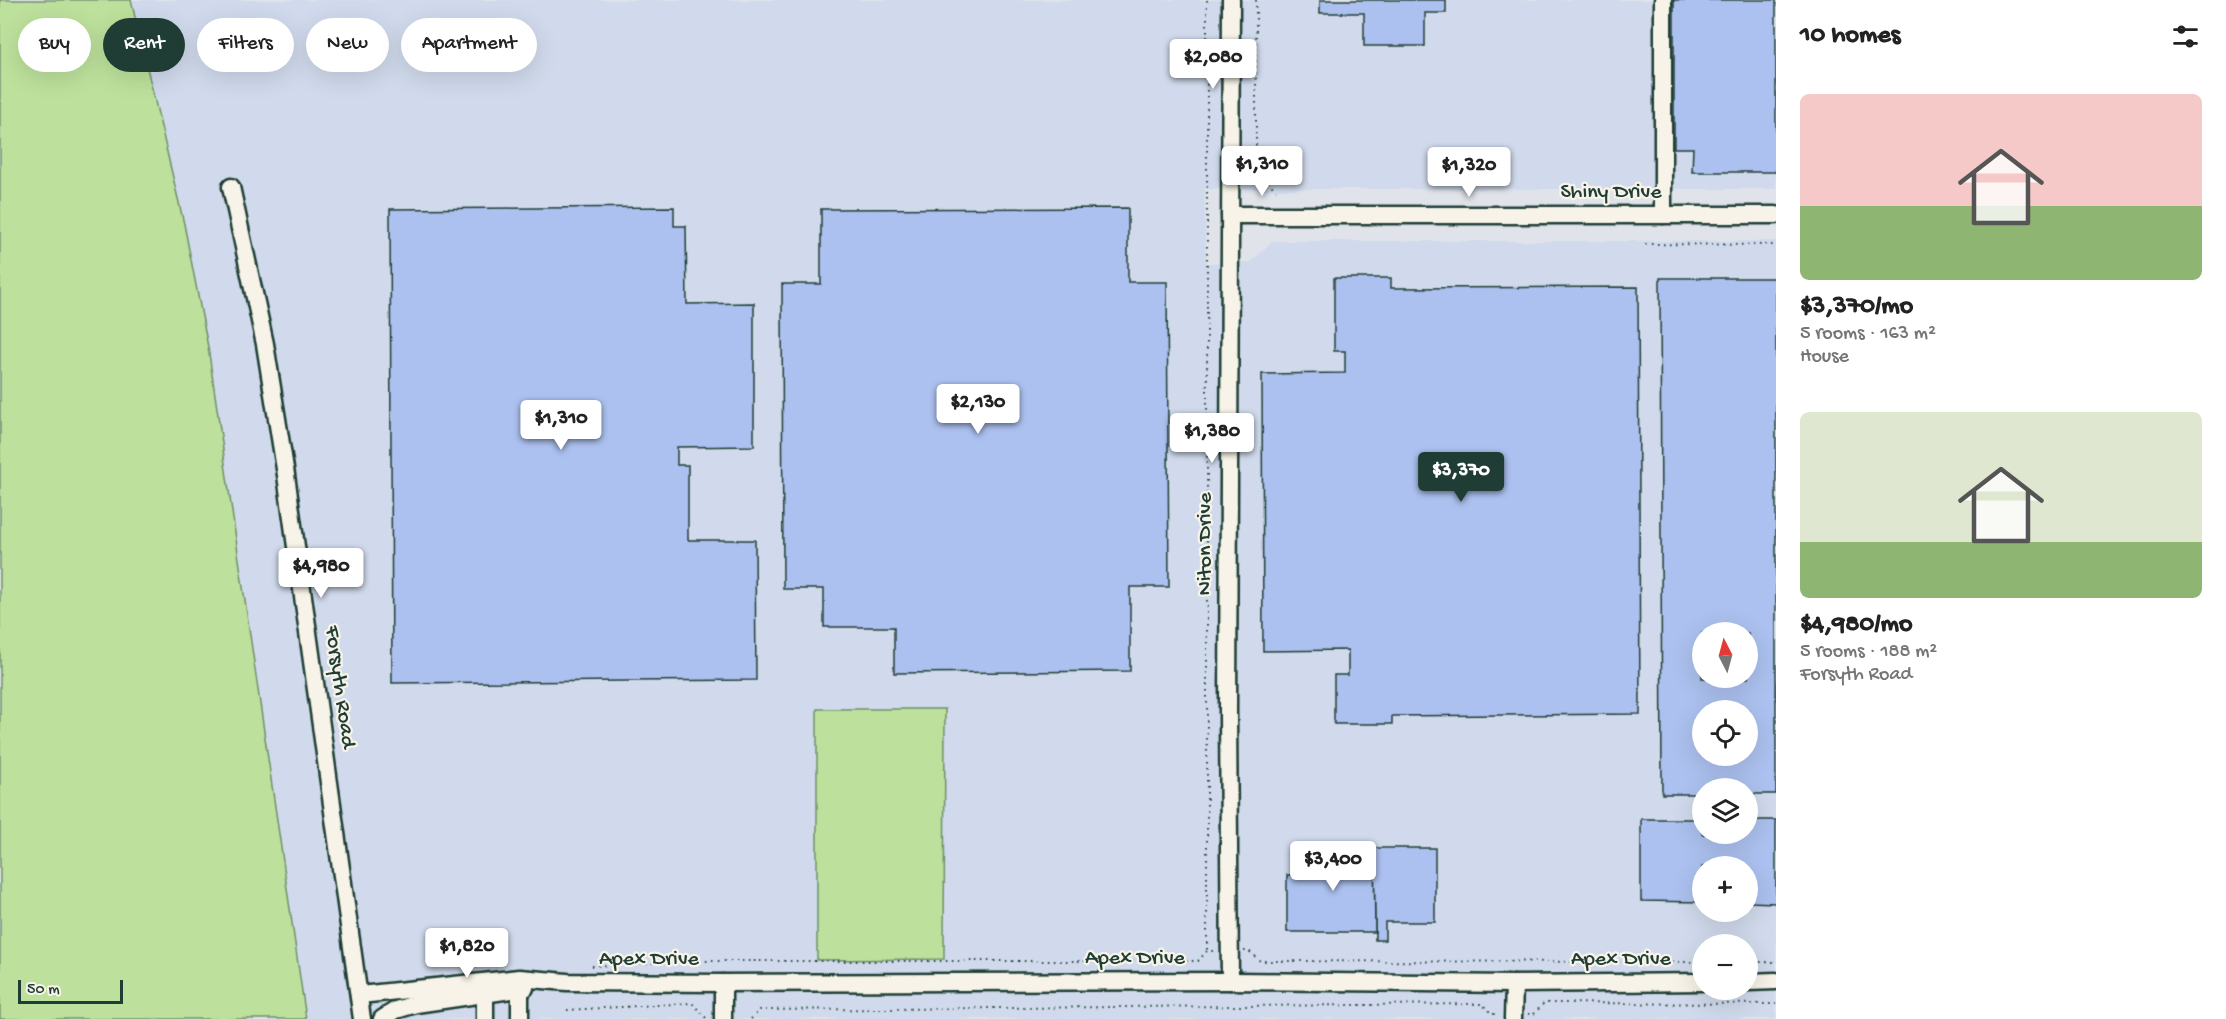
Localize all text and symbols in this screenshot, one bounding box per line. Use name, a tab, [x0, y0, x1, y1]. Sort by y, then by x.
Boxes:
chip: Buy	[18, 18, 91, 72]
chip: Rent	[103, 18, 185, 72]
chip: Filters	[197, 18, 294, 72]
chip: New	[306, 18, 389, 72]
chip: Apartment	[401, 18, 537, 72]
icon: filters	[2169, 20, 2202, 53]
text: 10 homes	[1800, 21, 1900, 52]
pin: $2,080	[1164, 39, 1262, 90]
text: $2,080	[1184, 47, 1242, 70]
icon: home	[1947, 133, 2055, 241]
pin: $1,310	[1213, 146, 1311, 197]
pin: $1,320	[1420, 147, 1518, 198]
text: $1,310	[1235, 154, 1289, 177]
text: $1,320	[1442, 155, 1496, 178]
street label: Shiny Drive	[1560, 180, 1662, 206]
text: $3,370/mo	[1800, 292, 1913, 323]
text: 5 rooms · 163 m²	[1800, 323, 1936, 346]
text: House	[1800, 346, 1849, 369]
pin: $2,130	[929, 384, 1027, 435]
text: $2,130	[951, 392, 1005, 415]
pin: $1,310	[512, 400, 610, 451]
text: $1,310	[534, 408, 588, 431]
pin: $1,380	[1163, 413, 1261, 464]
text: $1,380	[1184, 421, 1240, 444]
icon: home	[1947, 451, 2055, 559]
pin: $3,370	[1412, 452, 1510, 503]
text: $3,370	[1432, 460, 1490, 483]
street label: Niton Drive	[1193, 492, 1219, 596]
pin: $4,980	[272, 548, 370, 599]
text: $4,980	[292, 556, 350, 579]
text: $4,980/mo	[1800, 610, 1912, 641]
north arrow	[1692, 622, 1758, 688]
map controls	[1692, 622, 1758, 1000]
street label: Forsyth Road	[317, 623, 361, 752]
text: 5 rooms · 188 m²	[1800, 641, 1937, 664]
text: Forsyth Road	[1800, 664, 1912, 687]
button: locate	[1692, 700, 1758, 766]
button: layers	[1692, 778, 1758, 844]
pin: $3,400	[1284, 841, 1382, 892]
text: $3,400	[1304, 849, 1362, 872]
button: +	[1692, 856, 1758, 922]
pin: $1,820	[418, 928, 516, 979]
button: −	[1692, 934, 1758, 1000]
text: $1,820	[439, 936, 495, 959]
street label: Apex Drive	[1085, 946, 1186, 972]
street label: Apex Drive	[599, 947, 700, 973]
street label: Apex Drive	[1571, 947, 1672, 973]
scale bar	[18, 977, 123, 1004]
text: 50 m	[27, 981, 60, 1000]

